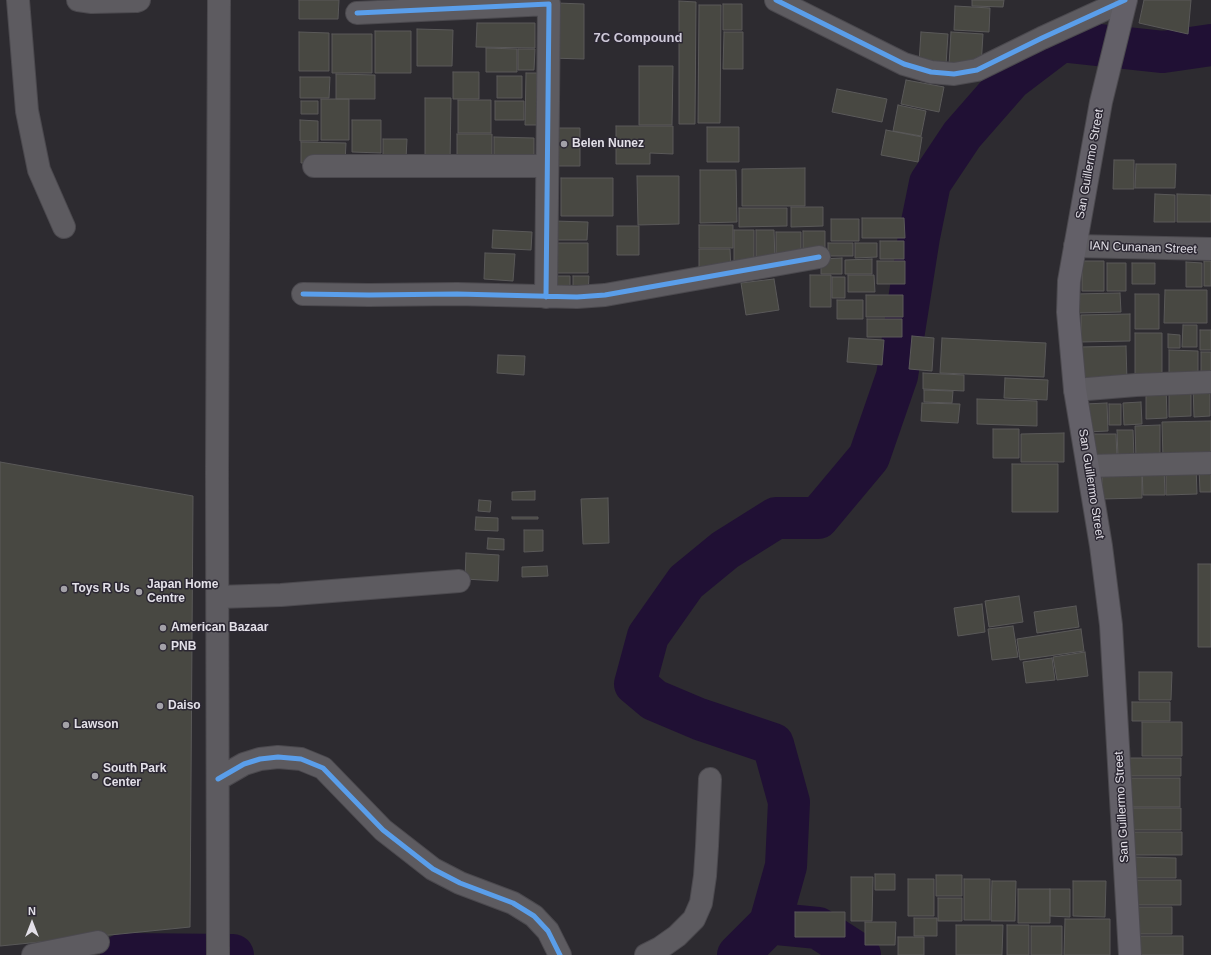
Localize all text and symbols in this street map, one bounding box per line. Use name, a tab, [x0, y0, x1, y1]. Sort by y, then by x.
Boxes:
district label: 7C Compound	[594, 30, 682, 46]
street label: San Guillermo Street	[1073, 108, 1107, 220]
place label: Belen Nunez	[572, 137, 644, 151]
marker: Belen Nunez	[559, 139, 569, 149]
street label: IAN Cunanan Street	[1089, 239, 1197, 257]
street label: San Guillermo Street	[1075, 428, 1107, 540]
place label: Japan Home Centre	[147, 578, 218, 606]
place label: Toys R Us	[72, 582, 130, 596]
marker: Toys R Us	[59, 584, 69, 594]
marker: Japan Home Centre	[134, 587, 144, 597]
place label: American Bazaar	[171, 621, 268, 635]
marker: American Bazaar	[158, 623, 168, 633]
place label: PNB	[171, 640, 196, 654]
marker: PNB	[158, 642, 168, 652]
place label: Daiso	[168, 699, 201, 713]
marker: Daiso	[155, 701, 165, 711]
place label: Lawson	[74, 718, 119, 732]
marker: Lawson	[61, 720, 71, 730]
street label: San Guillermo Street	[1112, 751, 1132, 863]
place label: South Park Center	[103, 762, 166, 790]
marker: South Park Center	[90, 771, 100, 781]
north arrow	[12, 903, 52, 943]
text: N	[28, 905, 36, 917]

